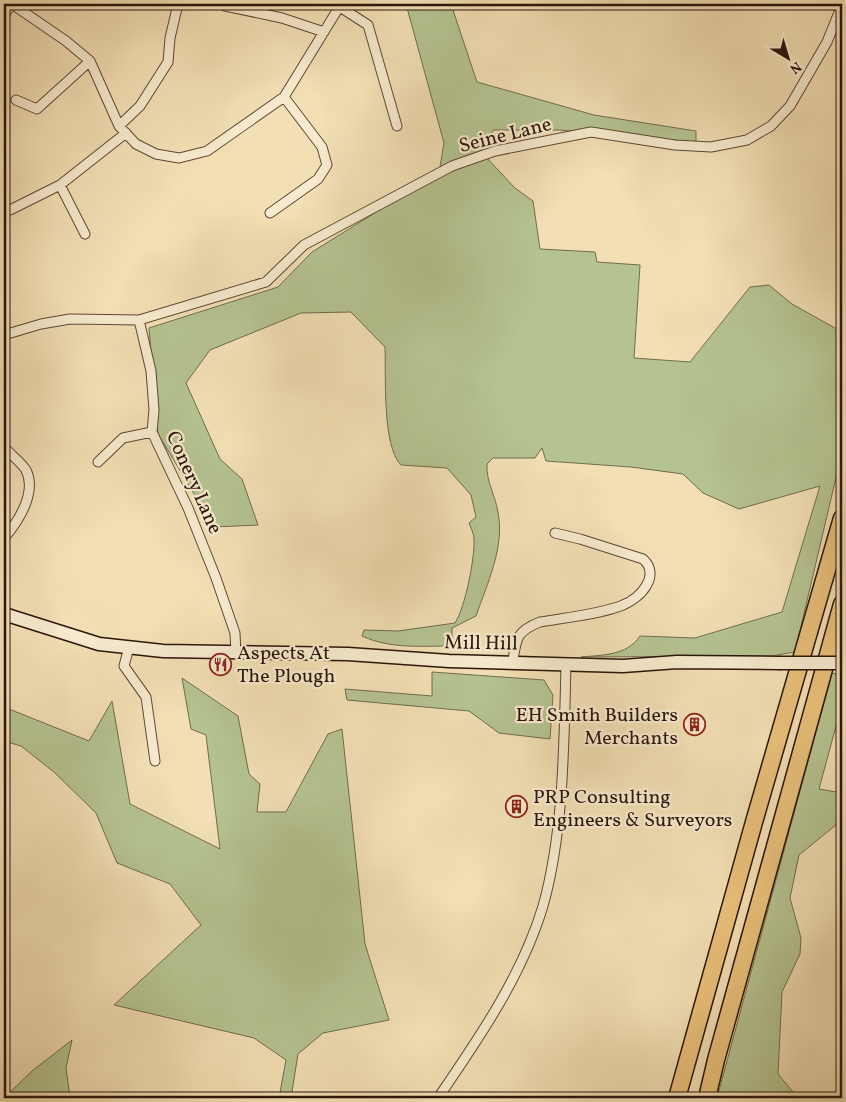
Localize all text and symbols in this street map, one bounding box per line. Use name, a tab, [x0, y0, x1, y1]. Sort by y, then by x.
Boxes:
north arrow	[764, 32, 814, 82]
text: N	[785, 56, 805, 78]
street label: Seine Lane	[456, 111, 555, 161]
street label: Conery Lane	[158, 427, 228, 539]
street label: Mill Hill	[444, 629, 518, 659]
place label: Aspects At The Plough	[237, 640, 335, 691]
restaurant icon: Aspects At The Plough	[209, 652, 233, 676]
place label: EH Smith Builders Merchants	[516, 702, 678, 753]
building icon: EH Smith Builders Merchants	[682, 713, 706, 737]
place label: PRP Consulting Engineers & Surveyors	[533, 784, 732, 835]
building icon: PRP Consulting Engineers & Surveyors	[505, 795, 529, 819]

